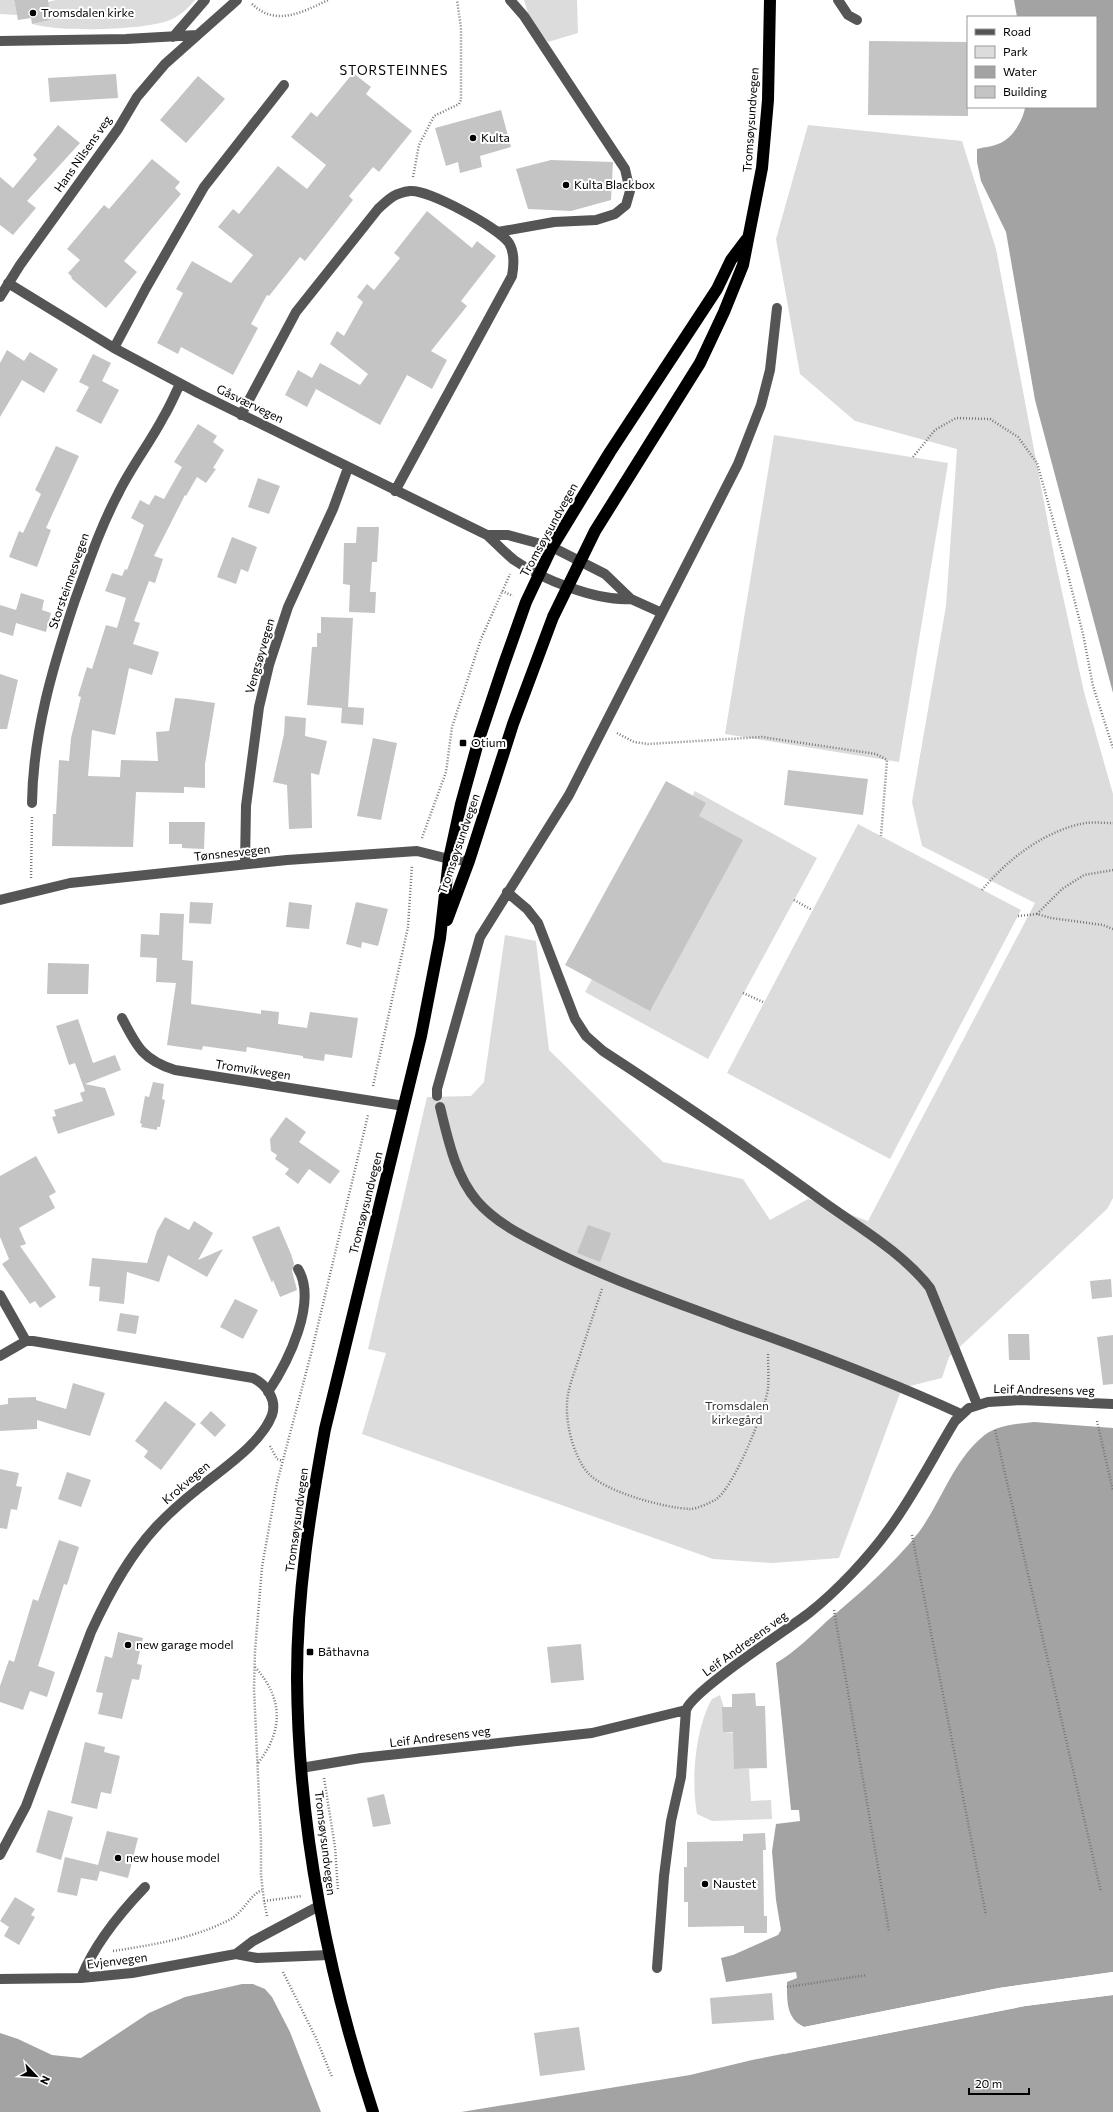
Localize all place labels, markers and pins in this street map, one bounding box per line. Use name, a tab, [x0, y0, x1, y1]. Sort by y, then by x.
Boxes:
place label: Tromsdalen kirke	[41, 5, 134, 19]
marker: Tromsdalen kirke	[28, 8, 38, 18]
place label: Kulta	[481, 130, 510, 144]
marker: Kulta	[468, 133, 478, 143]
place label: Kulta Blackbox	[574, 177, 656, 191]
marker: Kulta Blackbox	[561, 180, 571, 190]
place label: Otium	[471, 735, 506, 749]
marker: Otium	[458, 738, 468, 748]
place label: new garage model	[136, 1637, 234, 1651]
marker: new garage model	[123, 1640, 133, 1650]
place label: Båthavna	[318, 1644, 369, 1658]
marker: Båthavna	[305, 1647, 315, 1657]
place label: new house model	[126, 1850, 220, 1864]
marker: new house model	[113, 1853, 123, 1863]
place label: Naustet	[713, 1876, 757, 1890]
marker: Naustet	[700, 1879, 710, 1889]

